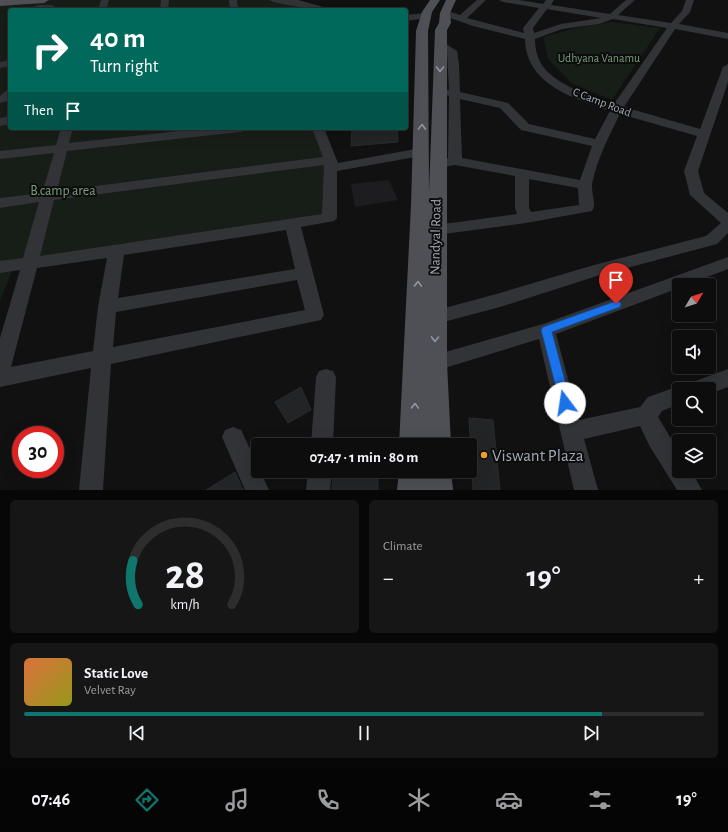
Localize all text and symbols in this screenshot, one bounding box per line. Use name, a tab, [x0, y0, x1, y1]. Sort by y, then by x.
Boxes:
icon: right	[24, 24, 76, 76]
text: 40 m	[90, 25, 146, 53]
park label: Udhyana Vanamu	[558, 52, 640, 65]
text: Turn right	[90, 58, 159, 76]
one-way arrow	[436, 66, 444, 72]
street label: C Camp Road	[571, 85, 633, 119]
icon: arrive	[62, 100, 84, 122]
text: Then	[24, 103, 54, 118]
one-way arrow	[417, 124, 426, 130]
park label: B.camp area	[30, 184, 96, 198]
street label: Nandyal Road	[428, 199, 444, 275]
pin	[599, 263, 633, 304]
icon: arrive	[605, 269, 627, 291]
north arrow	[672, 278, 716, 322]
map controls	[672, 278, 716, 478]
one-way arrow	[414, 281, 422, 287]
button: sound	[672, 330, 716, 374]
one-way arrow	[431, 336, 439, 342]
position arrow	[544, 382, 586, 424]
button: search	[672, 382, 716, 426]
one-way arrow	[410, 403, 419, 409]
speed limit sign: 30	[12, 426, 64, 478]
button: layers	[672, 434, 716, 478]
place label: Viswant Plaza	[492, 447, 584, 464]
text: 07:47 · 1 min · 80 m	[310, 450, 418, 465]
marker: Viswant Plaza	[479, 450, 489, 460]
text: Climate	[383, 540, 422, 553]
text: 28	[164, 554, 205, 595]
text: 19°	[526, 562, 561, 592]
text: −	[383, 567, 394, 589]
text: +	[693, 567, 704, 589]
text: km/h	[170, 597, 199, 611]
text: Static Love	[84, 666, 148, 681]
text: Velvet Ray	[84, 684, 136, 697]
icon: previous	[126, 722, 148, 744]
icon: pause	[353, 722, 375, 744]
icon: next	[580, 722, 602, 744]
icon: directions	[133, 786, 161, 814]
icon: music	[223, 786, 251, 814]
icon: phone	[314, 786, 342, 814]
icon: climate	[405, 786, 433, 814]
icon: car	[495, 786, 523, 814]
icon: filters	[586, 786, 614, 814]
text: 07:46	[31, 791, 70, 809]
text: 19°	[676, 791, 697, 809]

